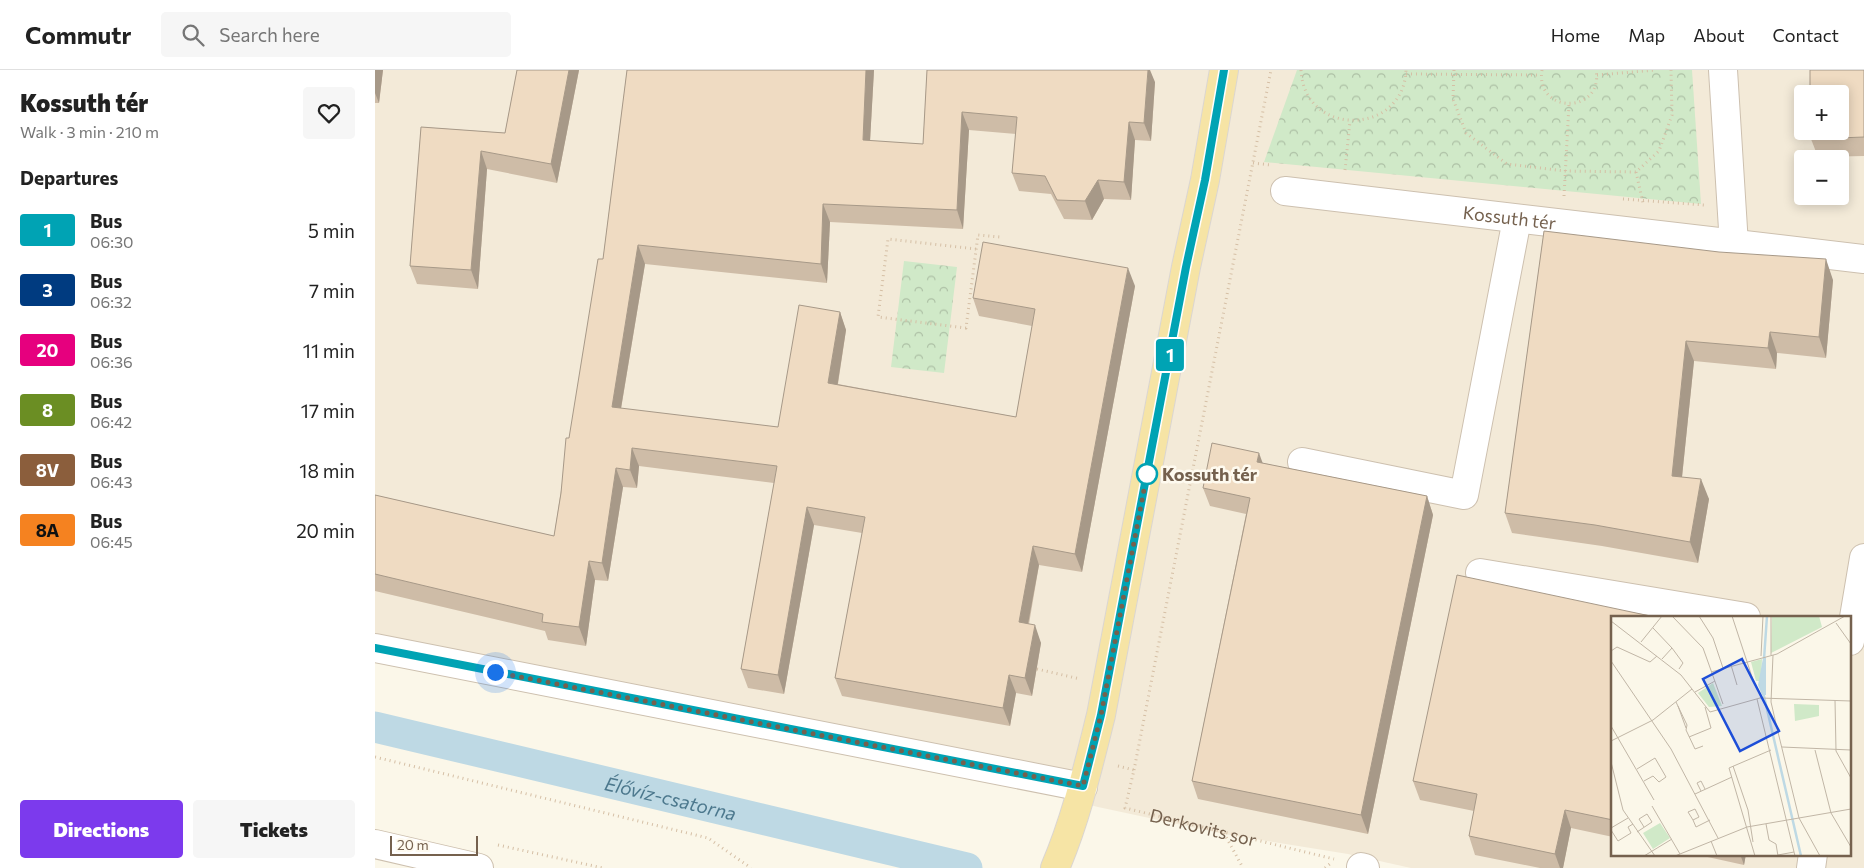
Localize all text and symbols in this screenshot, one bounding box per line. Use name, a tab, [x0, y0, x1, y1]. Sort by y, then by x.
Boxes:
search box	[161, 12, 511, 57]
text: Commutr	[25, 20, 131, 49]
icon: search	[179, 21, 207, 49]
text: Search here	[219, 23, 320, 46]
text: Home	[1551, 24, 1600, 46]
text: Map	[1628, 24, 1665, 46]
text: About	[1693, 24, 1745, 46]
text: Contact	[1773, 24, 1839, 46]
map controls	[1794, 85, 1849, 205]
button: +	[1794, 85, 1849, 140]
button: heart	[303, 87, 355, 139]
text: Kossuth tér	[20, 88, 148, 117]
text: Walk · 3 min · 210 m	[20, 122, 159, 141]
button: −	[1794, 150, 1849, 205]
text: Departures	[20, 166, 118, 189]
street label: Kossuth tér	[1462, 201, 1557, 234]
text: Bus	[90, 209, 122, 232]
text: 1	[43, 219, 52, 241]
text: 5 min	[308, 219, 355, 242]
text: 06:30	[90, 232, 134, 251]
text: Bus	[90, 269, 122, 292]
text: 3	[42, 279, 53, 301]
text: 7 min	[309, 279, 355, 302]
text: 06:32	[90, 292, 132, 311]
text: Bus	[90, 329, 122, 352]
text: 20	[36, 339, 59, 361]
text: 11 min	[303, 339, 355, 362]
line badge: 1	[1154, 339, 1186, 371]
text: 1	[1166, 344, 1174, 366]
text: 06:36	[90, 352, 133, 371]
text: Bus	[90, 389, 122, 412]
text: 8	[42, 399, 53, 421]
text: 17 min	[301, 399, 355, 422]
text: 06:42	[90, 412, 132, 431]
text: Bus	[90, 449, 122, 472]
text: 8V	[36, 459, 59, 481]
text: 18 min	[299, 459, 355, 482]
marker: Kossuth tér	[1136, 463, 1158, 485]
place label: Kossuth tér	[1162, 463, 1258, 485]
text: 06:43	[90, 472, 133, 491]
text: Bus	[90, 509, 122, 532]
text: 8A	[36, 519, 59, 541]
text: 20 min	[296, 519, 355, 542]
text: 06:45	[90, 532, 133, 551]
inset map	[1611, 616, 1851, 856]
your location	[483, 660, 508, 685]
water label: Élővíz-csatorna	[603, 771, 739, 824]
button: Directions	[20, 800, 183, 858]
button: Tickets	[193, 800, 355, 858]
street label: Derkovits sor	[1148, 803, 1259, 851]
scale bar	[390, 833, 477, 856]
text: 20 m	[397, 836, 429, 853]

